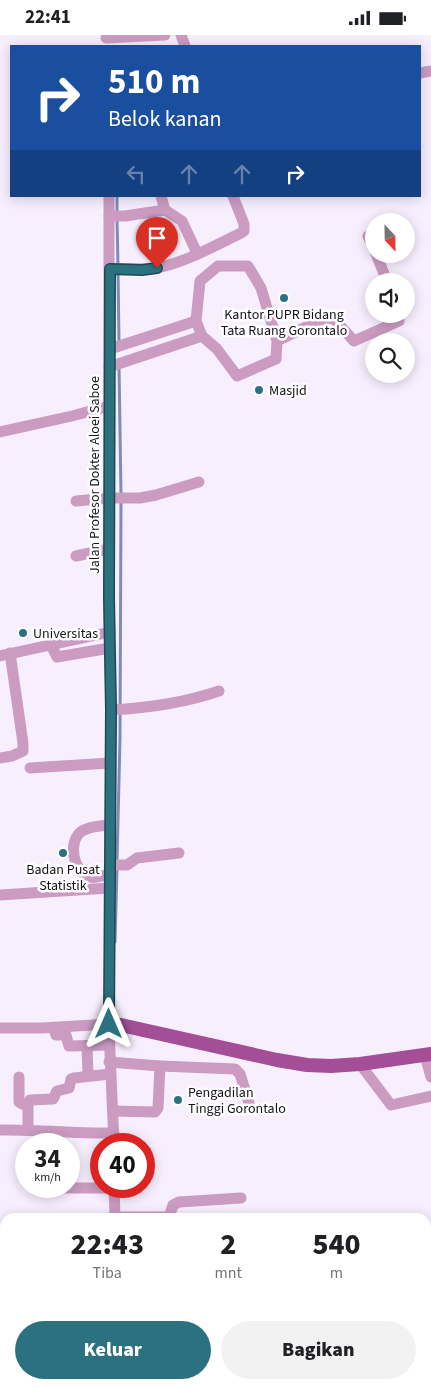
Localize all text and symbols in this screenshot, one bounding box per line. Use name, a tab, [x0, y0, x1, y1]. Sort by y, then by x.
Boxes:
text: 22:41	[25, 4, 71, 31]
text: 510 m	[108, 57, 200, 107]
icon: right	[25, 65, 90, 130]
text: Belok kanan	[108, 103, 222, 135]
icon: left	[122, 160, 150, 188]
icon: ahead	[175, 160, 203, 188]
icon: ahead	[228, 160, 256, 188]
icon: right	[281, 160, 309, 188]
north arrow	[365, 213, 415, 263]
map controls	[365, 213, 415, 383]
pin	[136, 217, 178, 268]
icon: arrive	[143, 224, 171, 252]
button: sound	[365, 273, 415, 323]
marker: Kantor PUPR Bidang Tata Ruang Gorontalo	[278, 292, 290, 304]
place label: Kantor PUPR Bidang Tata Ruang Gorontalo	[221, 305, 347, 341]
button: search	[365, 333, 415, 383]
street label: Jalan Profesor Dokter Aloei Saboe	[85, 376, 105, 574]
place label: Masjid	[269, 381, 307, 401]
marker: Masjid	[253, 384, 265, 396]
place label: Universitas	[33, 624, 98, 644]
marker: Universitas	[17, 627, 29, 639]
marker: Badan Pusat Statistik	[57, 847, 69, 859]
place label: Badan Pusat Statistik	[26, 860, 100, 896]
position arrow	[82, 997, 134, 1049]
place label: Pengadilan Tinggi Gorontalo	[188, 1083, 286, 1119]
marker: Pengadilan Tinggi Gorontalo	[172, 1094, 184, 1106]
speed limit sign: 40	[90, 1133, 155, 1198]
text: 34	[34, 1141, 61, 1177]
text: km/h	[34, 1169, 61, 1186]
text: 22:43	[71, 1223, 144, 1266]
text: 2	[220, 1223, 236, 1266]
text: 540	[312, 1223, 360, 1266]
text: Tiba	[93, 1262, 122, 1284]
text: mnt	[214, 1262, 242, 1284]
text: m	[330, 1262, 343, 1284]
button: Keluar	[15, 1321, 211, 1379]
button: Bagikan	[221, 1321, 416, 1379]

